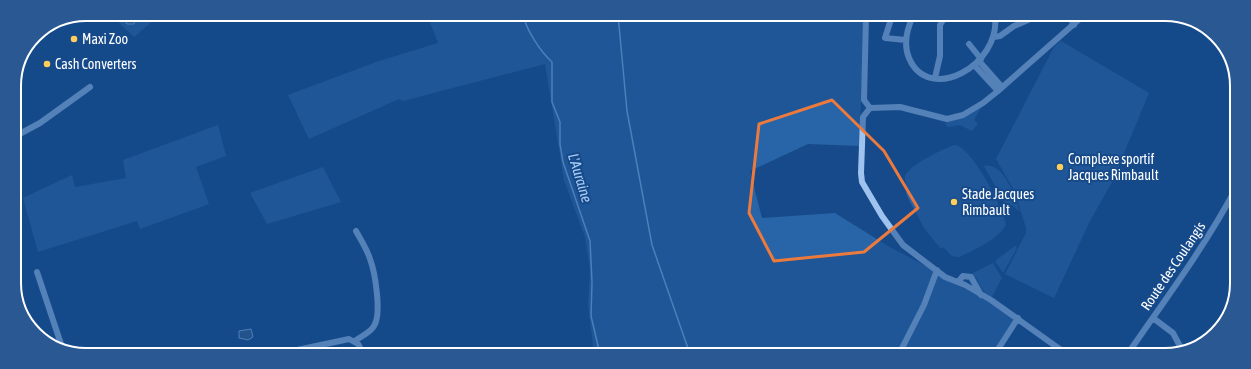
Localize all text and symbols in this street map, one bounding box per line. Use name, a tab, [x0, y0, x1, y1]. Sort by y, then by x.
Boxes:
place label: Maxi Zoo	[82, 31, 128, 47]
marker: Maxi Zoo	[69, 34, 79, 44]
place label: Cash Converters	[55, 56, 136, 72]
marker: Cash Converters	[42, 59, 52, 69]
water label: L'Auraine	[565, 151, 596, 205]
place label: Complexe sportif Jacques Rimbault	[1068, 151, 1159, 183]
marker: Complexe sportif Jacques Rimbault	[1055, 162, 1065, 172]
place label: Stade Jacques Rimbault	[962, 186, 1034, 218]
marker: Stade Jacques Rimbault	[949, 197, 959, 207]
street label: Route des Coulangis	[1138, 219, 1209, 313]

